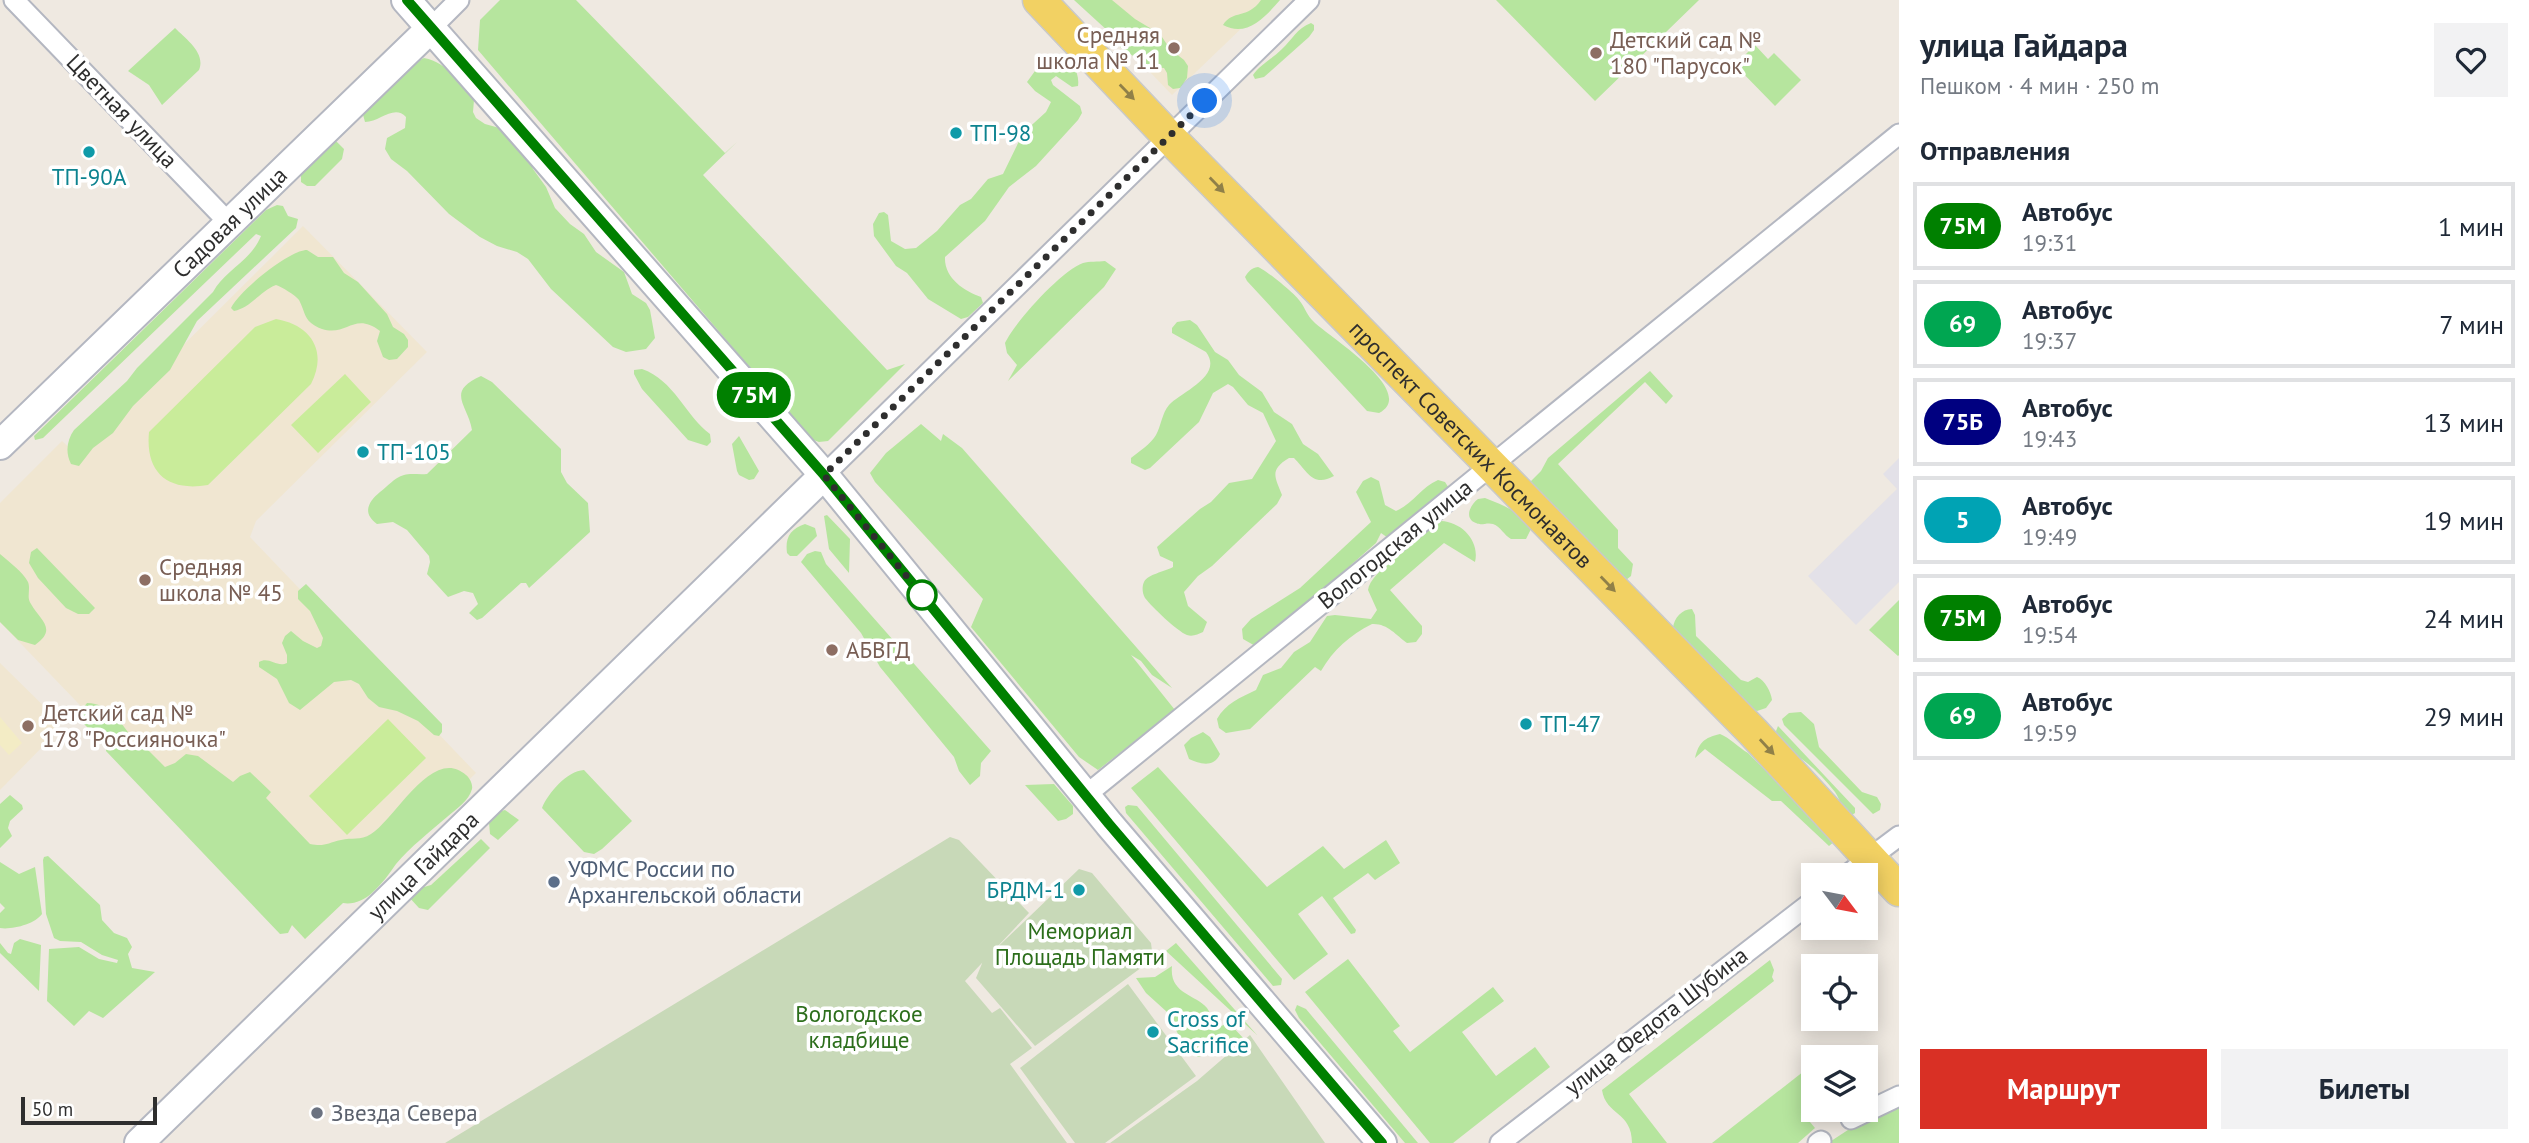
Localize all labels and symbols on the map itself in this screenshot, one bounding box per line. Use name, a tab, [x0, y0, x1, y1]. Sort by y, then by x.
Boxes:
place label: Средняя школа № 11	[1036, 20, 1160, 75]
place label: Детский сад № 180 "Парусок"	[1610, 25, 1762, 80]
marker: Средняя школа № 11	[1166, 40, 1182, 56]
marker: Детский сад № 180 "Парусок"	[1588, 45, 1604, 61]
street label: Цветная улица	[61, 48, 184, 174]
one-way arrow	[1118, 83, 1134, 100]
your location	[1187, 83, 1222, 118]
place label: ТП-98	[970, 118, 1031, 147]
marker: ТП-98	[948, 125, 964, 141]
marker: ТП-90А	[81, 144, 97, 160]
street label: Садовая улица	[166, 160, 293, 284]
place label: ТП-90А	[52, 162, 127, 191]
one-way arrow	[1209, 177, 1226, 194]
street label: проспект Советских Космонавтов	[1344, 315, 1599, 574]
line badge: 75М	[714, 372, 794, 418]
place label: ТП-105	[377, 437, 451, 466]
marker: ТП-105	[355, 444, 371, 460]
street label: Вологодская улица	[1311, 472, 1478, 615]
place label: Средняя школа № 45	[159, 552, 283, 607]
marker: Средняя школа № 45	[137, 572, 153, 588]
one-way arrow	[1599, 576, 1616, 593]
unlabelled marker	[907, 580, 937, 610]
place label: АБВГД	[846, 635, 910, 664]
marker: АБВГД	[824, 642, 840, 658]
place label: Детский сад № 178 "Россияночка"	[42, 698, 226, 753]
place label: ТП-47	[1540, 709, 1601, 738]
marker: ТП-47	[1518, 716, 1534, 732]
marker: Детский сад № 178 "Россияночка"	[20, 718, 36, 734]
one-way arrow	[1758, 738, 1774, 755]
street label: улица Гайдара	[361, 805, 485, 926]
place label: УФМС России по Архангельской области	[568, 854, 802, 909]
north arrow	[1801, 863, 1878, 940]
marker: УФМС России по Архангельской области	[546, 874, 562, 890]
place label: БРДМ-1	[987, 875, 1065, 904]
marker: БРДМ-1	[1071, 882, 1087, 898]
park label: Мемориал Площадь Памяти	[995, 916, 1165, 971]
street label: улица Федота Шубина	[1558, 940, 1753, 1101]
park label: Вологодское кладбище	[795, 999, 923, 1054]
place label: Cross of Sacrifice	[1167, 1004, 1249, 1059]
marker: Cross of Sacrifice	[1145, 1024, 1161, 1040]
scale bar	[21, 1094, 158, 1126]
place label: Звезда Севера	[331, 1098, 478, 1127]
marker: Звезда Севера	[309, 1105, 325, 1121]

